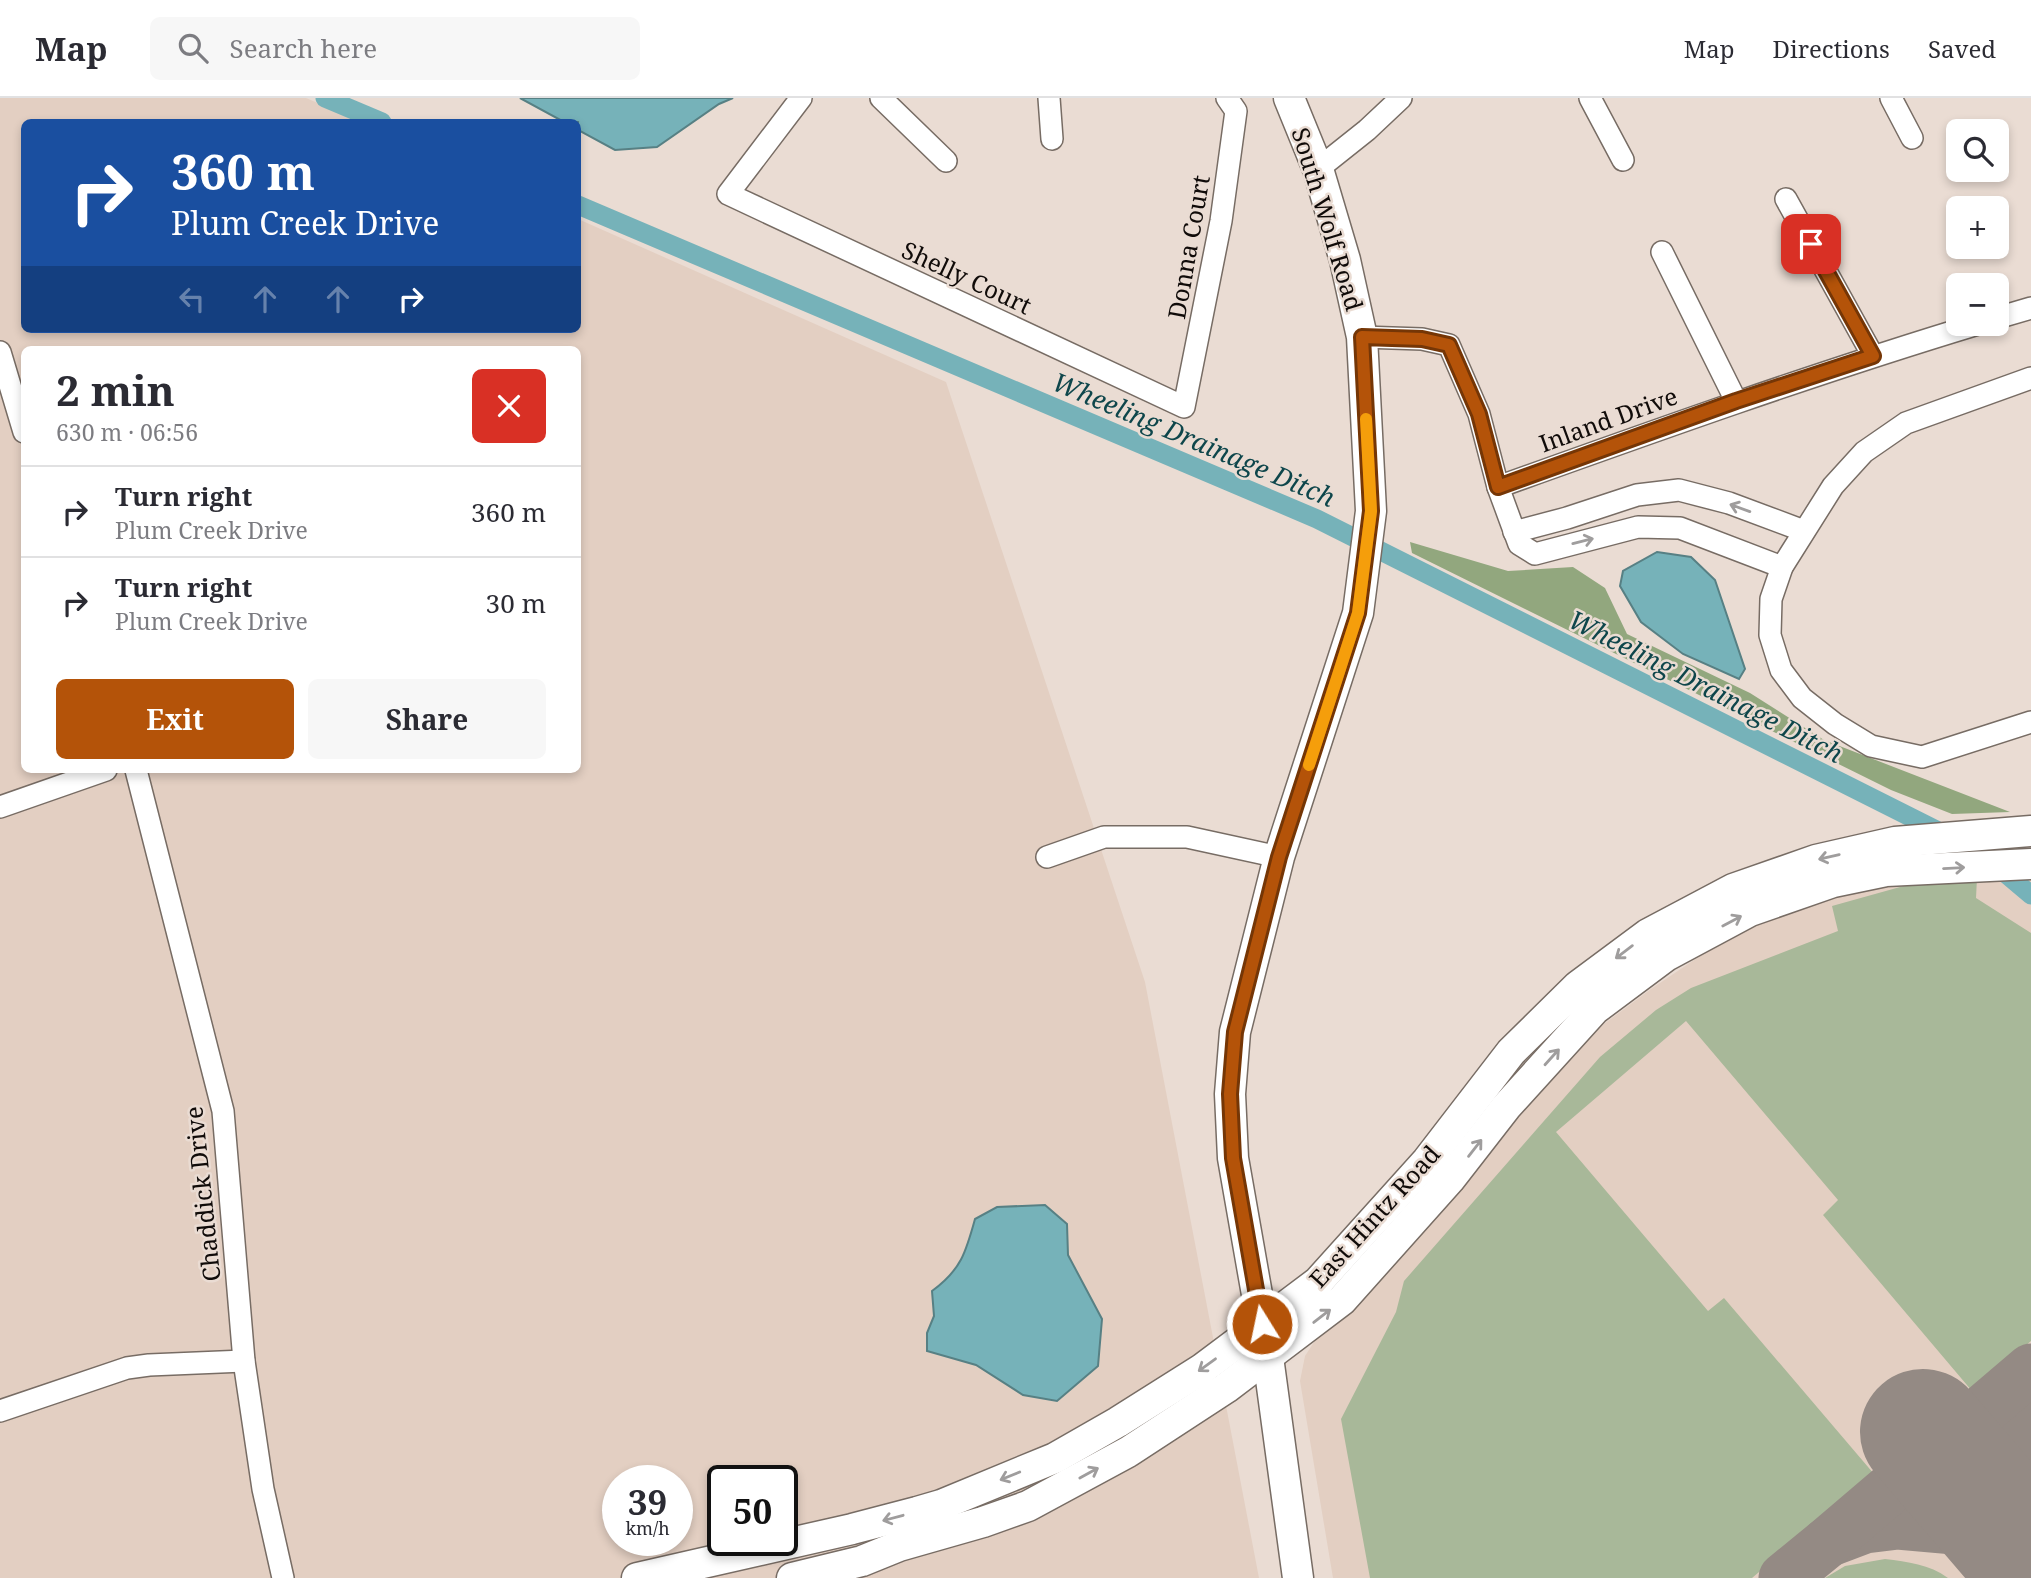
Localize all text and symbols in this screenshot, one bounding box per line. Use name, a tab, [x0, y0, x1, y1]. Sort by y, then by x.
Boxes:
search box	[150, 17, 640, 80]
text: Map	[35, 26, 108, 71]
icon: search	[174, 29, 212, 67]
text: Search here	[230, 30, 377, 66]
text: Map	[1684, 32, 1735, 65]
text: Directions	[1773, 32, 1890, 65]
text: Saved	[1928, 32, 1996, 65]
map controls	[1946, 119, 2009, 336]
button: search	[1946, 119, 2009, 182]
street label: South Wolf Road	[1284, 123, 1372, 315]
text: 360 m	[171, 138, 315, 204]
icon: right	[56, 147, 147, 238]
street label: Donna Court	[1159, 172, 1217, 322]
button: +	[1946, 196, 2009, 259]
text: Plum Creek Drive	[171, 201, 439, 244]
pin	[1781, 214, 1841, 274]
icon: arrive	[1792, 225, 1830, 263]
street label: Shelly Court	[897, 233, 1037, 321]
button: −	[1946, 273, 2009, 336]
icon: left	[173, 280, 211, 318]
icon: ahead	[246, 280, 284, 318]
icon: ahead	[319, 280, 357, 318]
icon: right	[392, 280, 430, 318]
text: 2 min	[56, 361, 175, 418]
water label: Wheeling Drainage Ditch	[1047, 363, 1341, 515]
button: close	[472, 369, 546, 443]
street label: Inland Drive	[1534, 379, 1682, 459]
text: 630 m · 06:56	[56, 416, 198, 448]
text: Turn right	[115, 478, 252, 514]
icon: right	[56, 493, 94, 531]
text: 360 m	[471, 494, 546, 530]
one-way arrow	[1730, 500, 1752, 513]
text: Plum Creek Drive	[115, 514, 308, 546]
one-way arrow	[1571, 534, 1593, 547]
text: Turn right	[115, 569, 252, 605]
icon: right	[56, 584, 94, 622]
text: 30 m	[486, 585, 546, 621]
water label: Wheeling Drainage Ditch	[1563, 601, 1850, 771]
text: Plum Creek Drive	[115, 605, 308, 637]
button: Exit	[56, 679, 294, 759]
button: Share	[308, 679, 546, 759]
one-way arrow	[1818, 851, 1841, 864]
one-way arrow	[1942, 862, 1965, 875]
one-way arrow	[1721, 914, 1742, 927]
one-way arrow	[1615, 945, 1634, 960]
one-way arrow	[1544, 1048, 1560, 1066]
street label: Chaddick Drive	[176, 1105, 228, 1283]
street label: East Hintz Road	[1301, 1138, 1447, 1294]
one-way arrow	[1467, 1139, 1482, 1157]
position arrow	[1225, 1287, 1299, 1361]
one-way arrow	[1312, 1308, 1331, 1323]
one-way arrow	[1198, 1358, 1217, 1372]
speed limit sign: 50	[707, 1465, 798, 1556]
one-way arrow	[1078, 1466, 1099, 1479]
one-way arrow	[999, 1471, 1021, 1484]
text: 39	[628, 1478, 667, 1525]
one-way arrow	[882, 1513, 904, 1526]
text: km/h	[625, 1516, 670, 1540]

